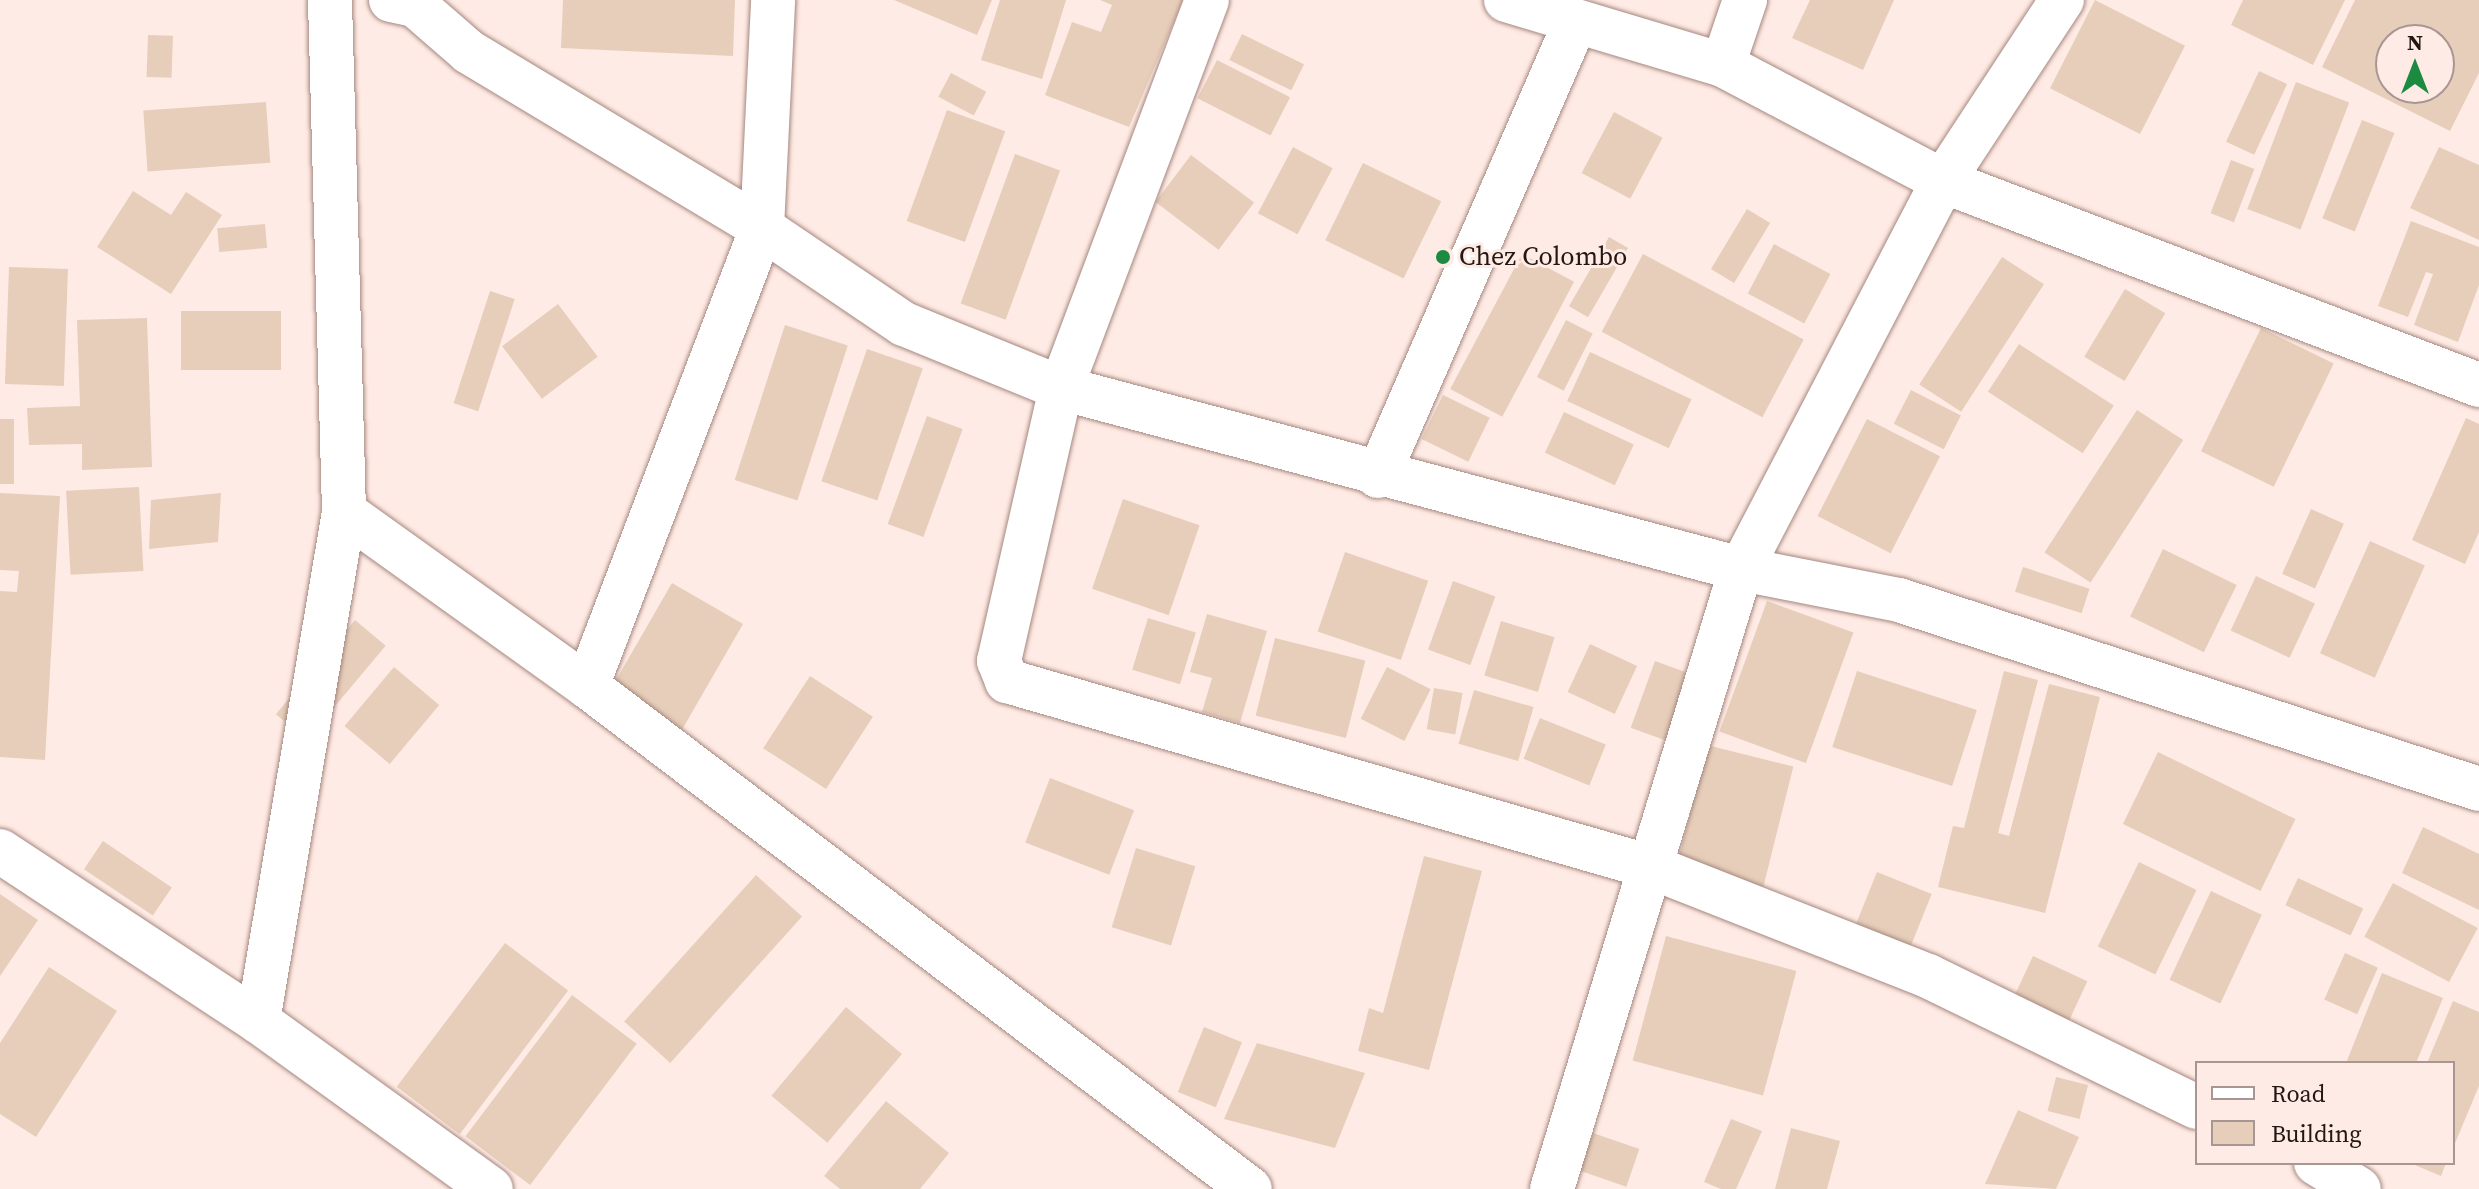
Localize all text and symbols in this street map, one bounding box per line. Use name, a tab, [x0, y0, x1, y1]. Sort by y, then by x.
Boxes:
north arrow	[2375, 24, 2455, 104]
text: N	[2407, 27, 2423, 57]
place label: Chez Colombo	[1459, 241, 1627, 273]
marker: Chez Colombo	[1434, 248, 1452, 266]
legend	[2195, 1061, 2455, 1165]
text: Road	[2271, 1077, 2325, 1110]
text: Building	[2271, 1117, 2362, 1150]

